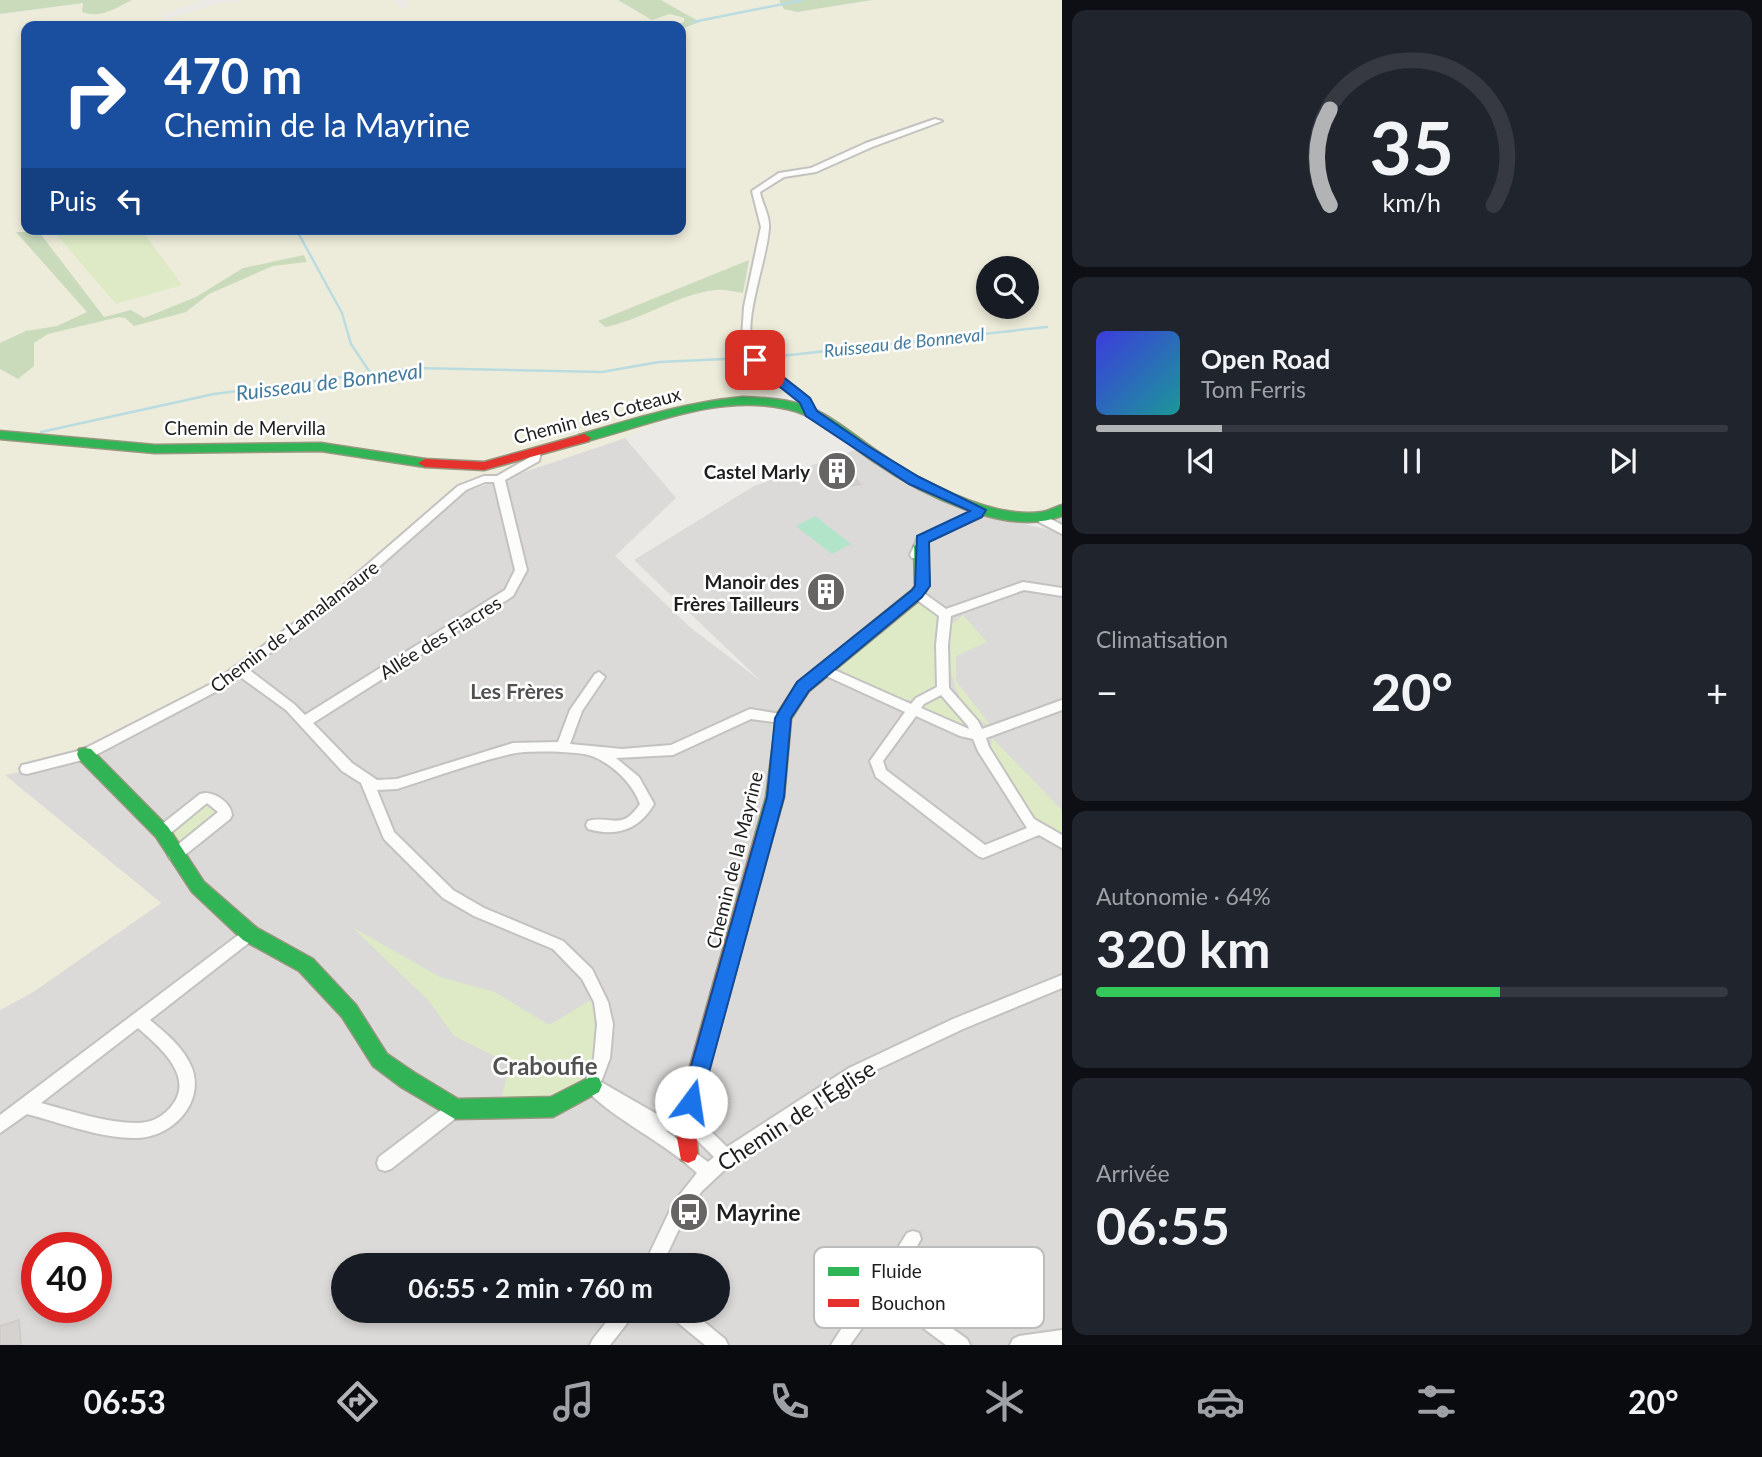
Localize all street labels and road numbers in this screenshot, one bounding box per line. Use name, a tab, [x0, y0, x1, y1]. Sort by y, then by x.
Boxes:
street label: Chemin des Coteaux	[511, 381, 684, 448]
street label: Chemin de Mervilla	[164, 416, 326, 439]
street label: Chemin de Lamalamaure	[205, 555, 383, 697]
street label: Allée des Fiacres	[375, 590, 505, 684]
street label: Chemin de la Mayrine	[701, 769, 767, 951]
street label: Chemin de l'Église	[712, 1054, 880, 1176]

